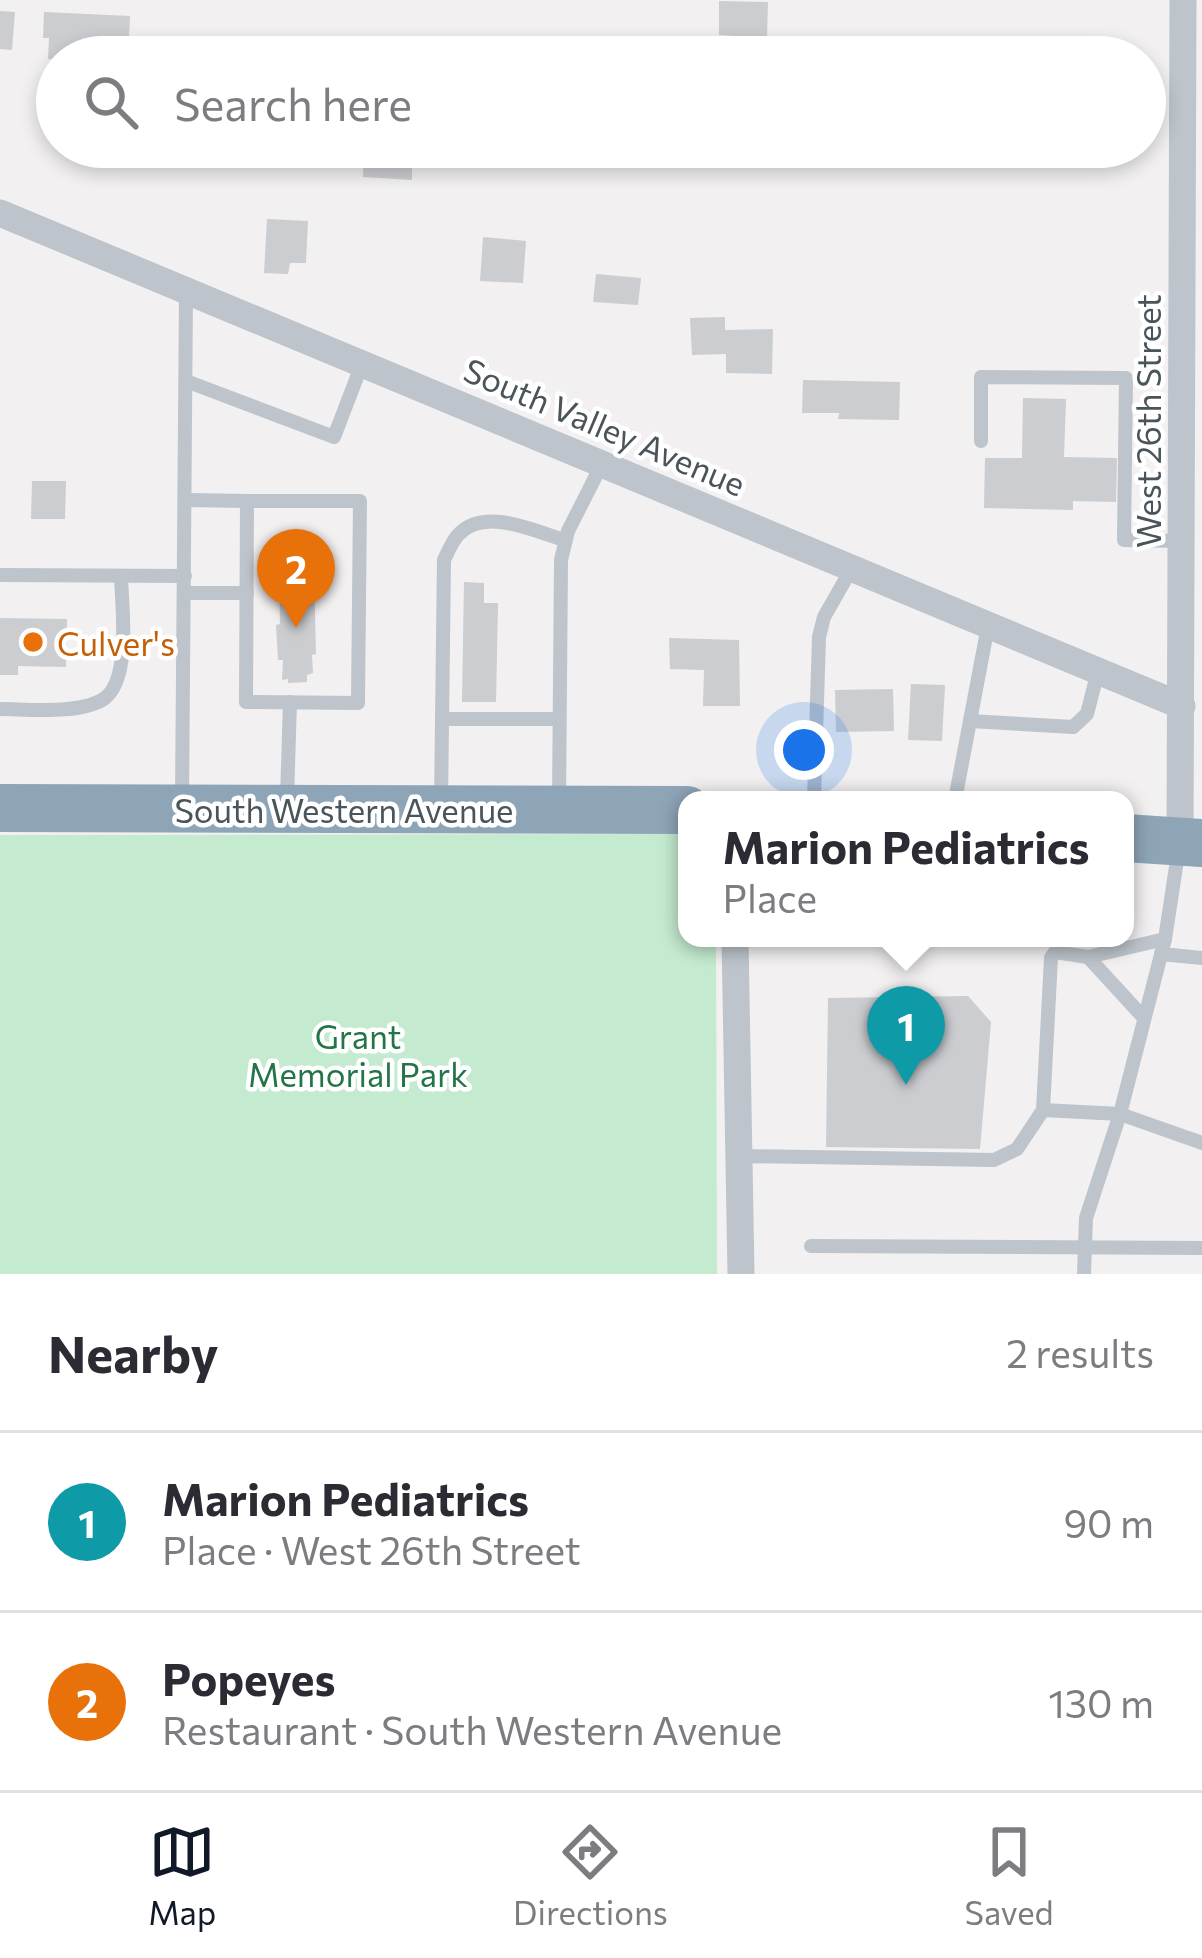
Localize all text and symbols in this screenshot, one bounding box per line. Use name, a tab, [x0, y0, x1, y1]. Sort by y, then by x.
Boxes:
search box	[36, 36, 1166, 168]
icon: search	[78, 69, 144, 135]
text: Search here	[174, 75, 412, 130]
street label: West 26th Street	[1127, 294, 1168, 548]
street label: South Valley Avenue	[458, 348, 752, 504]
pin: 2	[257, 529, 335, 628]
place label: Culver's	[57, 622, 175, 663]
marker: Culver's	[20, 629, 46, 655]
your location	[774, 720, 834, 780]
street label: South Western Avenue	[174, 789, 514, 830]
popup	[678, 791, 1134, 947]
text: Marion Pediatrics	[723, 818, 1089, 873]
text: Place	[723, 873, 817, 921]
pin: 1	[867, 986, 945, 1085]
park label: Grant Memorial Park	[248, 1015, 468, 1094]
text: Nearby	[48, 1321, 218, 1384]
text: 2 results	[1006, 1328, 1154, 1376]
text: Marion Pediatrics	[162, 1470, 529, 1525]
text: 1	[78, 1498, 96, 1546]
text: 90 m	[1063, 1498, 1154, 1546]
text: Place · West 26th Street	[162, 1525, 581, 1573]
text: Popeyes	[162, 1650, 336, 1705]
text: 2	[76, 1678, 98, 1726]
text: 130 m	[1048, 1678, 1154, 1726]
text: Restaurant · South Western Avenue	[162, 1705, 782, 1753]
tab: Map	[148, 1819, 216, 1932]
tab: Directions	[513, 1819, 668, 1932]
tab: Saved	[965, 1819, 1054, 1932]

